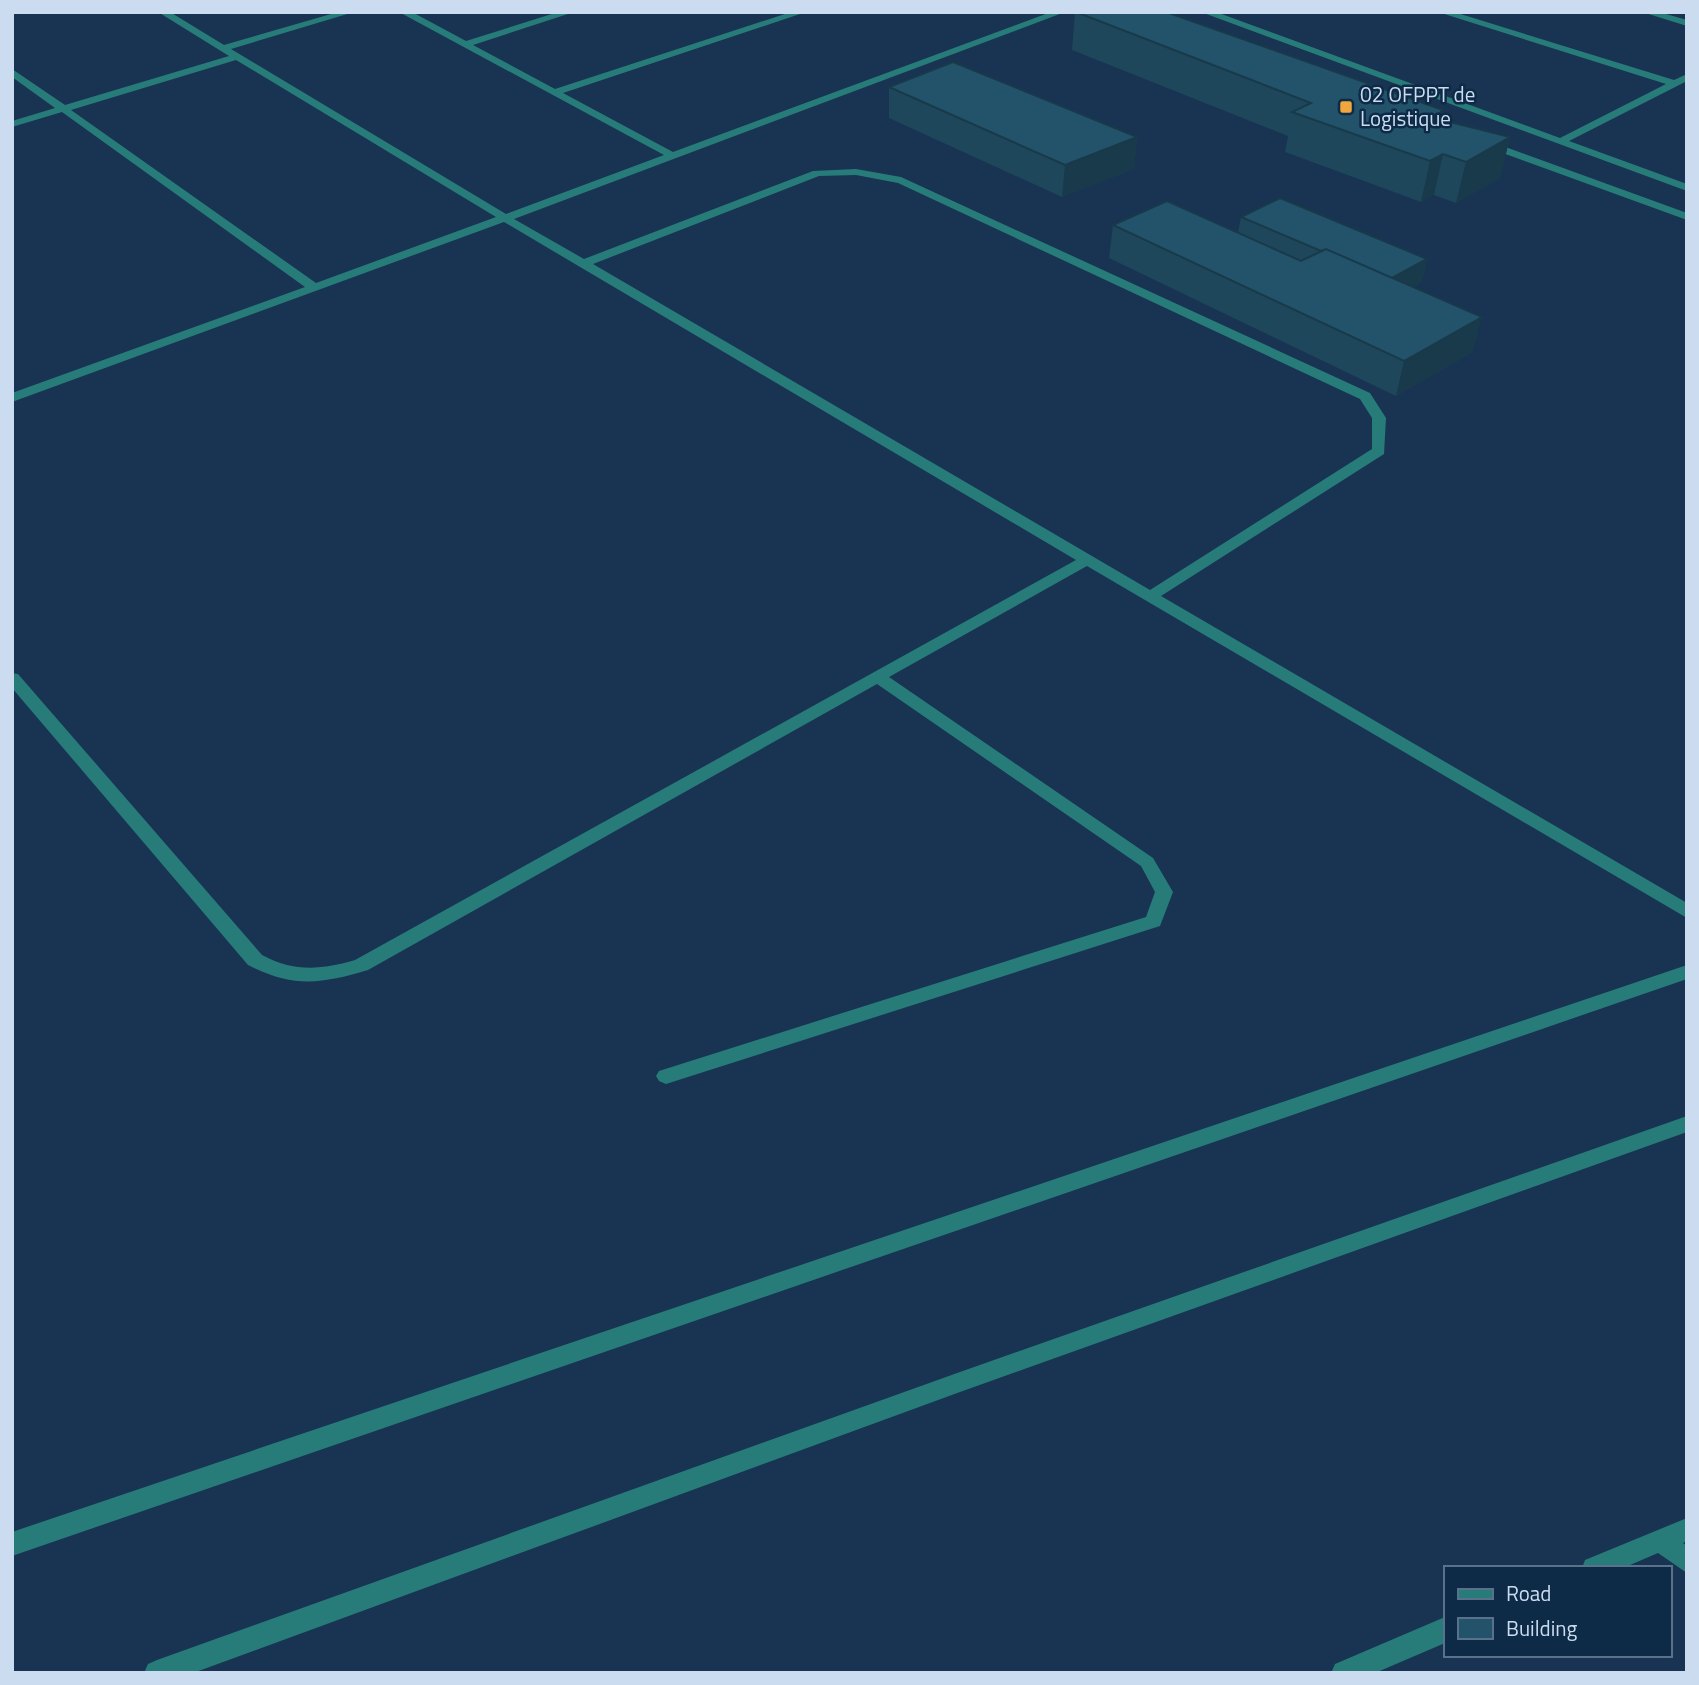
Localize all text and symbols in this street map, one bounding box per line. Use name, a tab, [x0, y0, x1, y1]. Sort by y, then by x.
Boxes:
place label: 02 OFPPT de Logistique	[1360, 78, 1475, 134]
marker: 02 OFPPT de Logistique	[1338, 99, 1354, 115]
legend	[1444, 1566, 1671, 1657]
text: Road	[1506, 1577, 1551, 1609]
text: Building	[1506, 1612, 1578, 1644]

